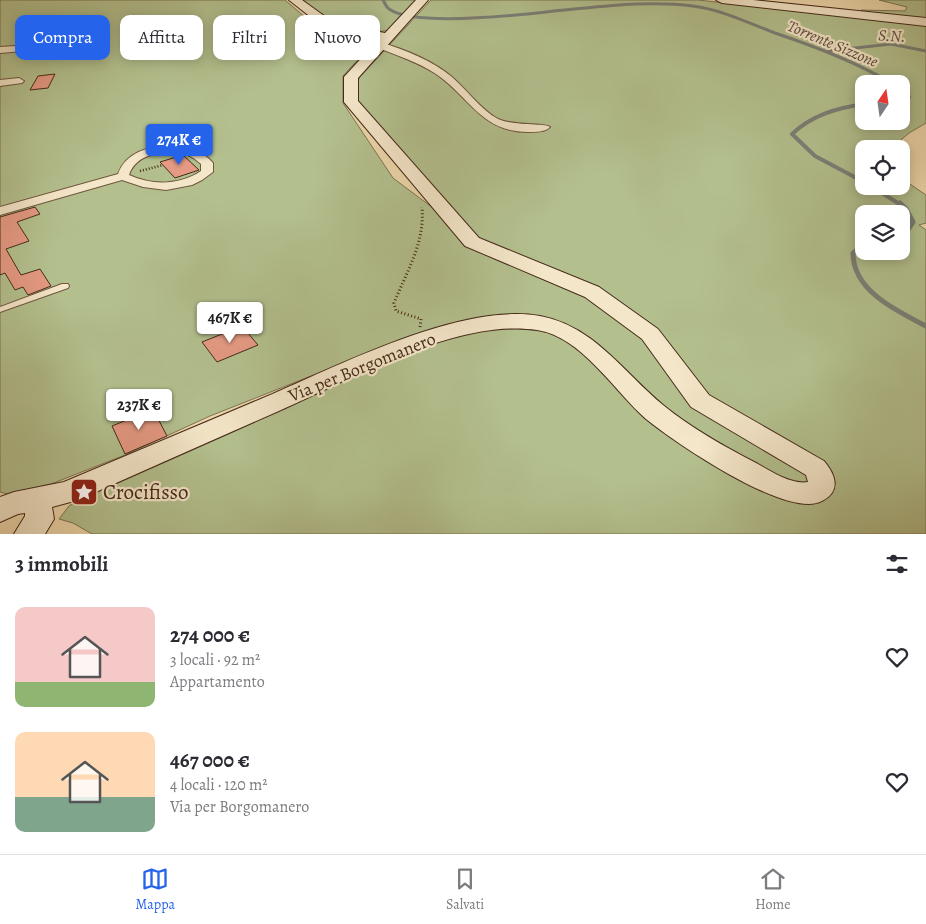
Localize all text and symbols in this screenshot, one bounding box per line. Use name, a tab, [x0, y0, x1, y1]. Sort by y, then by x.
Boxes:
chip: Compra	[15, 15, 110, 60]
chip: Affitta	[120, 15, 203, 60]
chip: Filtri	[213, 15, 285, 60]
chip: Nuovo	[295, 15, 380, 60]
water label: Torrente Sizzone	[784, 15, 882, 73]
water label: S.N.	[878, 24, 906, 48]
north arrow	[855, 75, 910, 130]
map controls	[855, 75, 910, 260]
pin: 274K €	[138, 124, 220, 166]
text: 274K €	[157, 129, 201, 151]
button: locate	[855, 140, 910, 195]
button: layers	[855, 205, 910, 260]
pin: 467K €	[189, 302, 271, 344]
text: 467K €	[208, 307, 252, 329]
street label: Via per Borgomanero	[284, 327, 439, 408]
pin: 237K €	[98, 388, 180, 431]
text: 237K €	[117, 394, 161, 416]
place icon: Crocifisso	[69, 477, 99, 507]
place label: Crocifisso	[103, 478, 189, 506]
text: 3 immobili	[15, 550, 108, 578]
icon: filters	[883, 550, 911, 578]
text: 274 000 €	[170, 621, 250, 649]
icon: home	[55, 627, 115, 687]
icon: heart	[883, 643, 911, 671]
text: 3 locali · 92 m²	[170, 649, 260, 671]
text: Appartamento	[170, 671, 265, 693]
text: 467 000 €	[170, 746, 250, 774]
icon: home	[55, 752, 115, 812]
icon: heart	[883, 768, 911, 796]
text: 4 locali · 120 m²	[170, 774, 268, 796]
text: Via per Borgomanero	[170, 796, 309, 818]
tab: Mappa	[136, 865, 175, 914]
tab: Salvati	[446, 865, 484, 914]
tab: Home	[755, 865, 790, 914]

